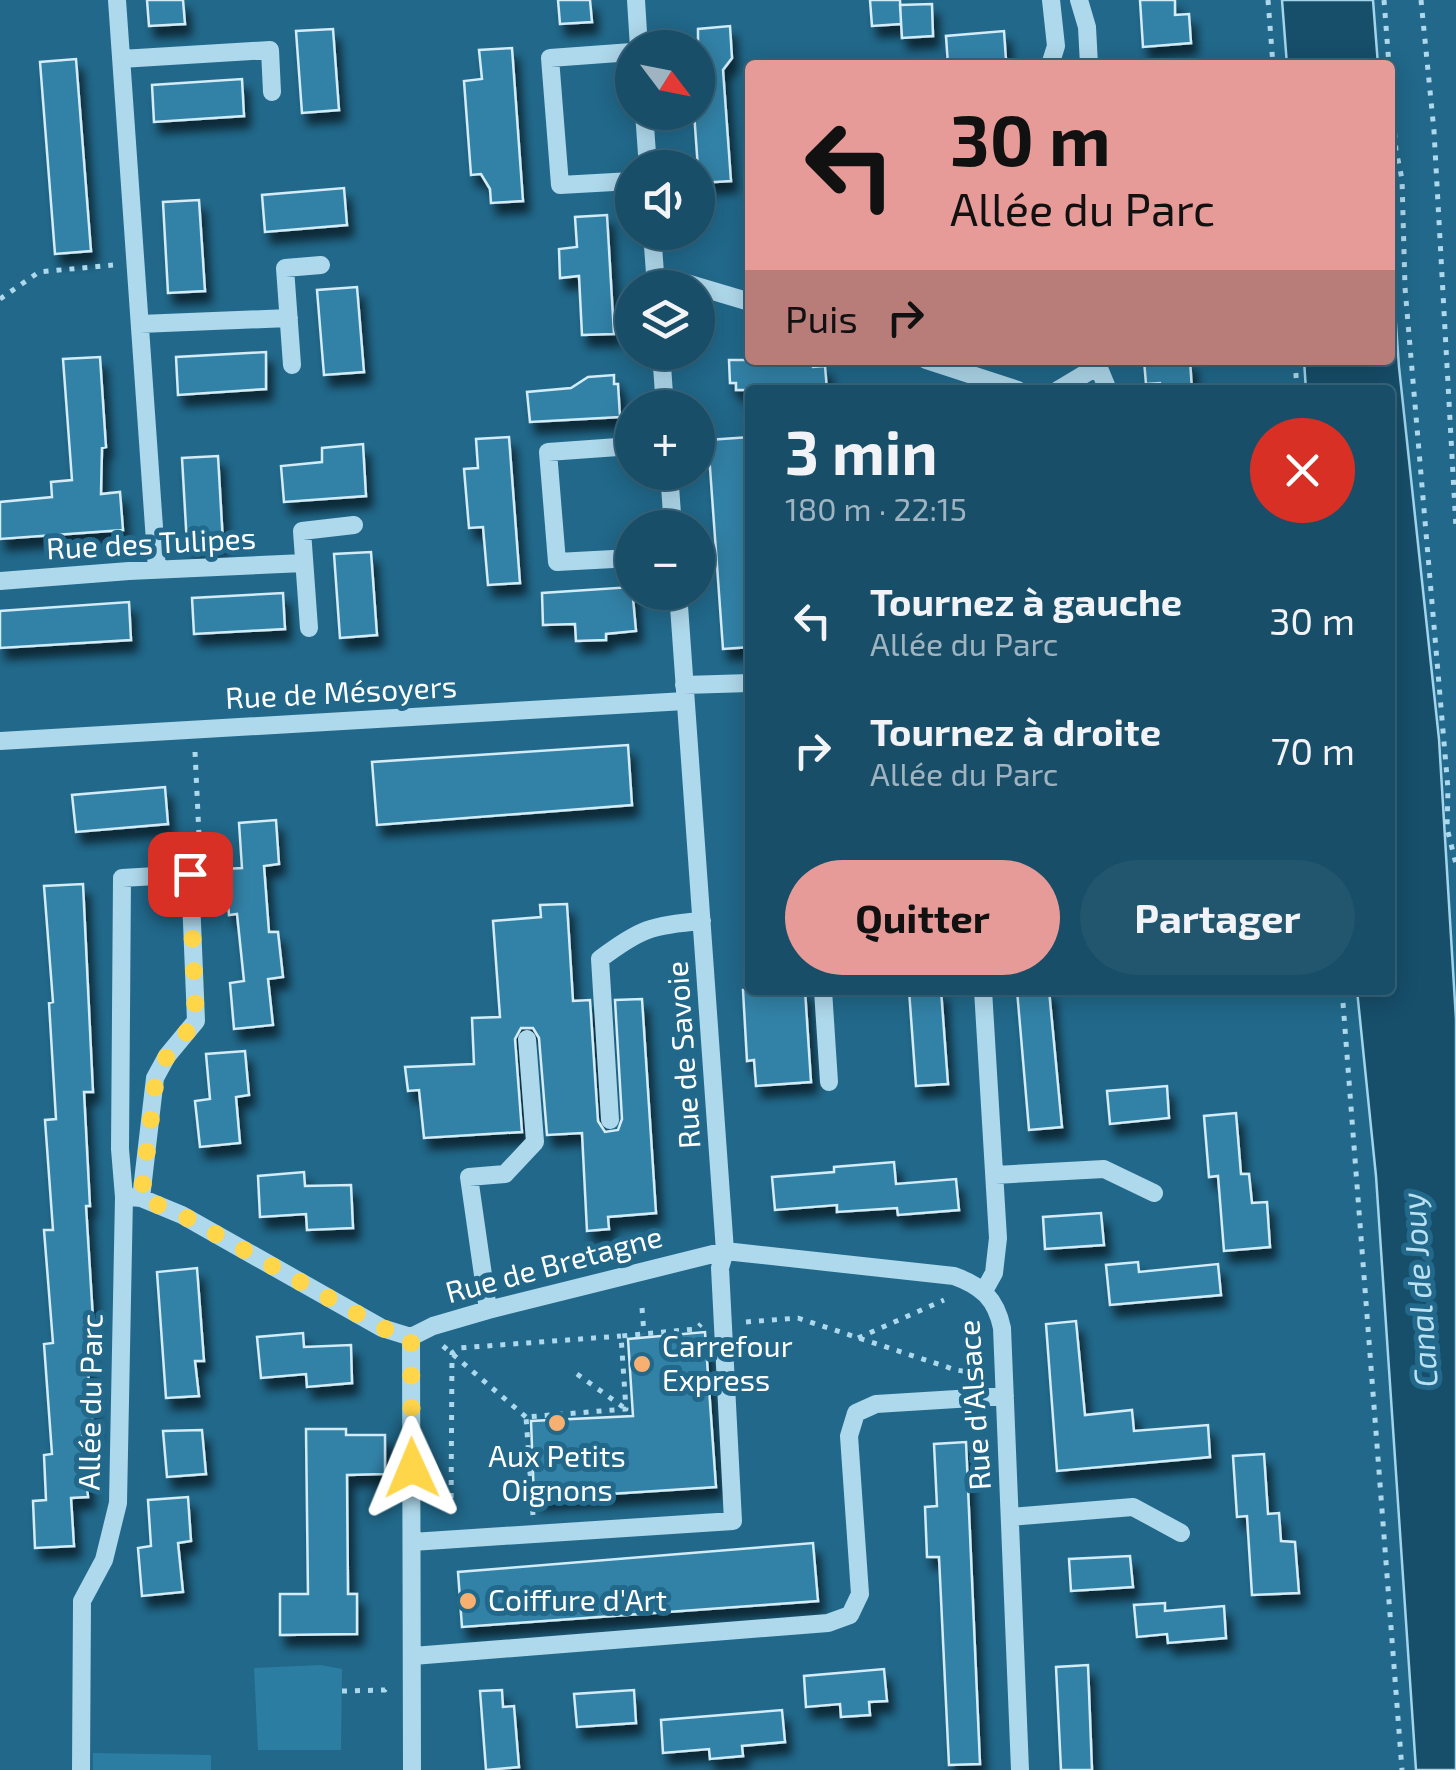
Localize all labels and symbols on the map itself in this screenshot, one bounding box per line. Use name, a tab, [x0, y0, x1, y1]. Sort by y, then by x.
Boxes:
north arrow	[615, 30, 715, 130]
street label: Rue des Tulipes	[45, 519, 257, 565]
street label: Rue de Mésoyers	[224, 667, 458, 715]
pin	[148, 832, 233, 917]
street label: Rue de Savoie	[657, 960, 707, 1150]
water label: Canal de Jouy	[1392, 1191, 1445, 1389]
street label: Rue de Bretagne	[441, 1217, 666, 1309]
street label: Allée du Parc	[69, 1313, 109, 1491]
street label: Rue d'Alsace	[949, 1319, 997, 1491]
place label: Carrefour Express	[662, 1327, 793, 1397]
marker: Carrefour Express	[631, 1353, 653, 1375]
marker: Aux Petits Oignons	[546, 1412, 568, 1434]
position arrow	[360, 1416, 464, 1520]
place label: Aux Petits Oignons	[488, 1437, 626, 1507]
place label: Coiffure d'Art	[488, 1581, 667, 1617]
marker: Coiffure d'Art	[457, 1590, 479, 1612]

